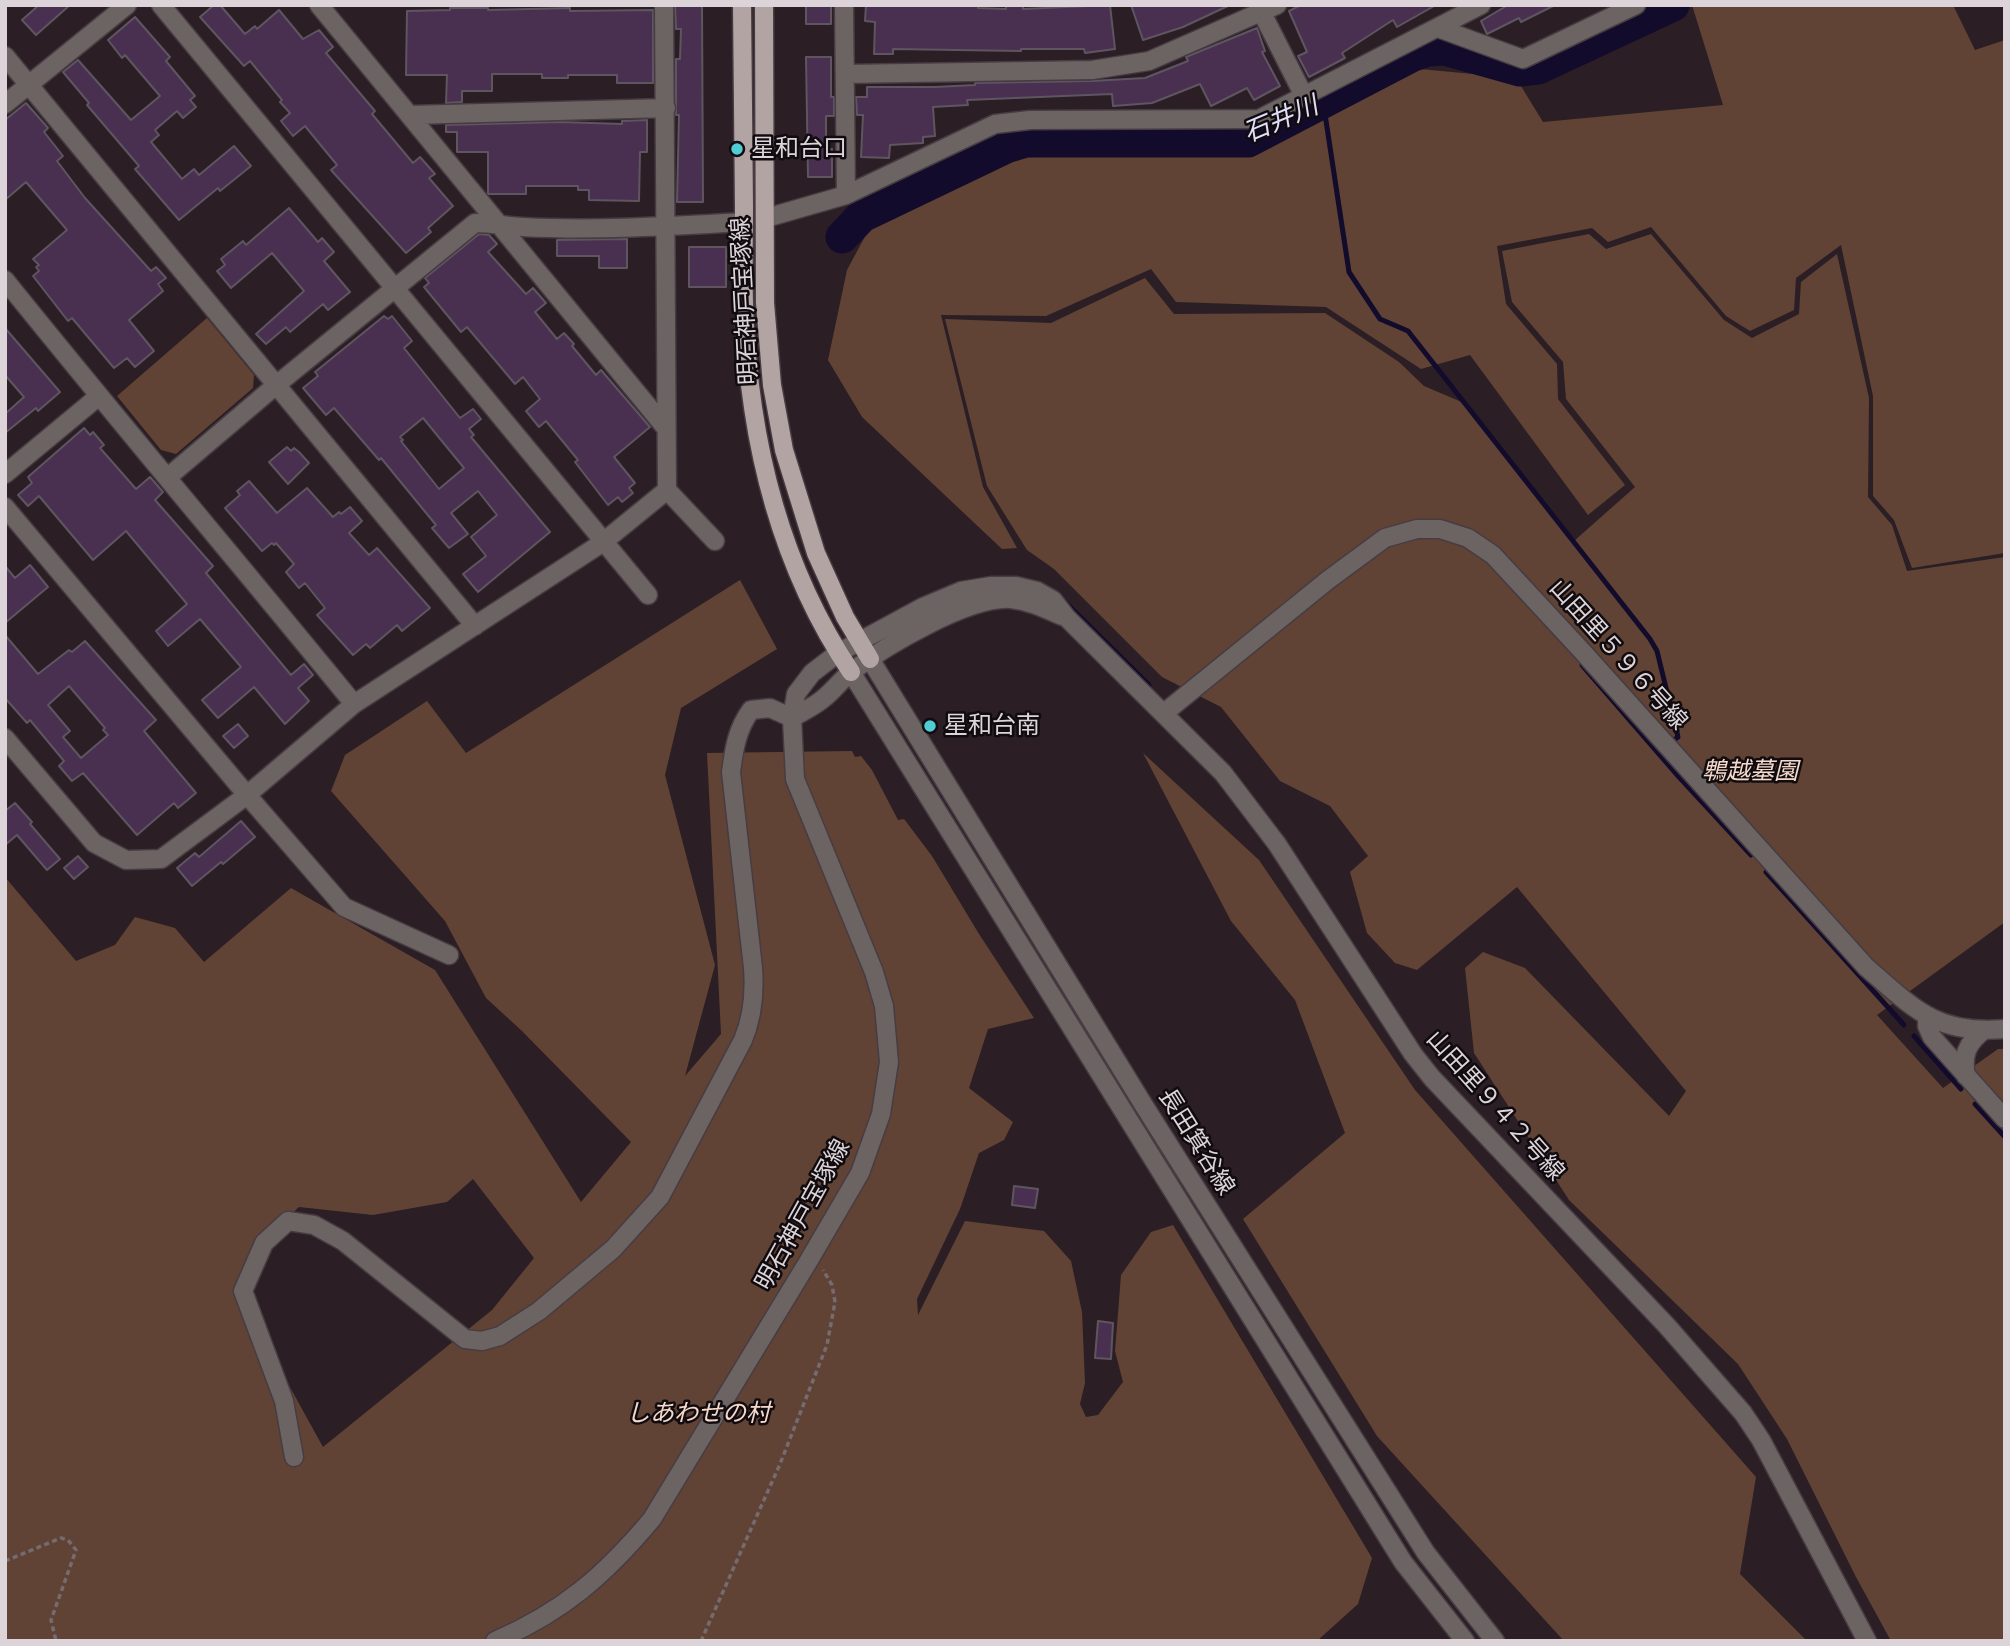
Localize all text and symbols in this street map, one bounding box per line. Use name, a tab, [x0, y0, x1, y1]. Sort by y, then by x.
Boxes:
water label: 石井川	[1239, 90, 1323, 150]
place label: 星和台口	[751, 135, 847, 163]
marker: 星和台口	[729, 141, 745, 157]
street label: 明石神戸宝塚線	[726, 216, 764, 386]
street label: 山田里５９６号線	[1543, 574, 1693, 736]
place label: 星和台南	[944, 712, 1040, 740]
marker: 星和台南	[922, 718, 938, 734]
park label: 鵯越墓園	[1702, 758, 1798, 786]
street label: 山田里９４２号線	[1420, 1025, 1570, 1187]
street label: 長田箕谷線	[1152, 1083, 1240, 1201]
street label: 明石神戸宝塚線	[750, 1135, 856, 1295]
park label: しあわせの村	[626, 1400, 770, 1428]

